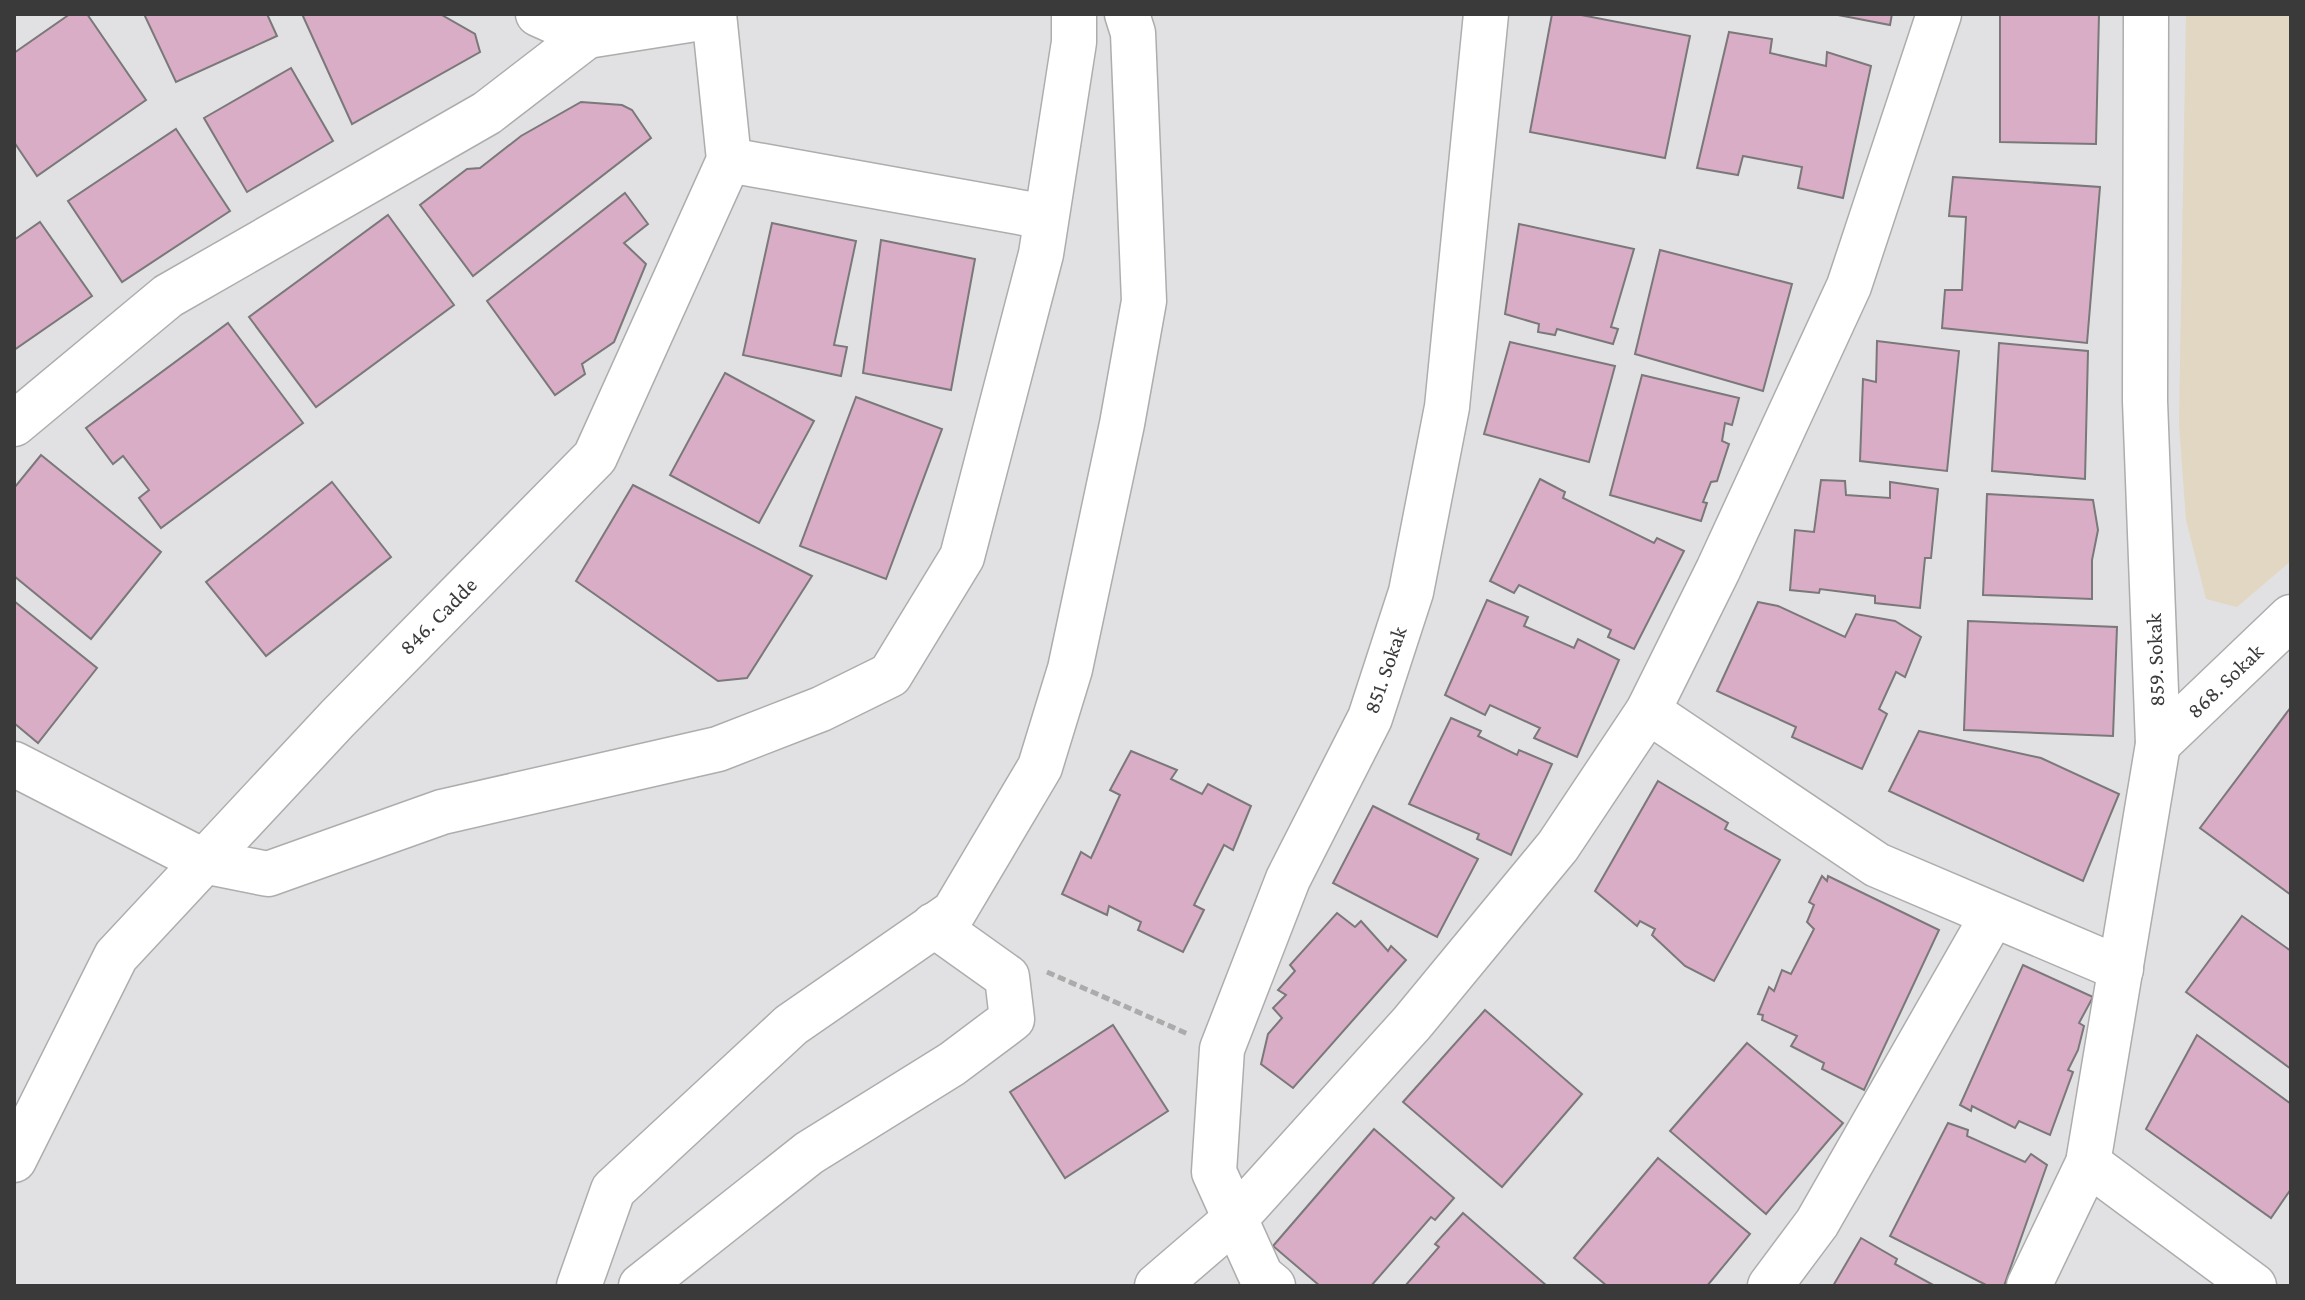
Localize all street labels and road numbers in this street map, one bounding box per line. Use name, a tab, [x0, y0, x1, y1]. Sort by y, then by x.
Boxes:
street label: 846. Cadde	[394, 572, 482, 660]
street label: 859. Sokak	[2141, 612, 2169, 707]
street label: 851. Sokak	[1358, 623, 1412, 717]
street label: 868. Sokak	[2182, 638, 2269, 723]

